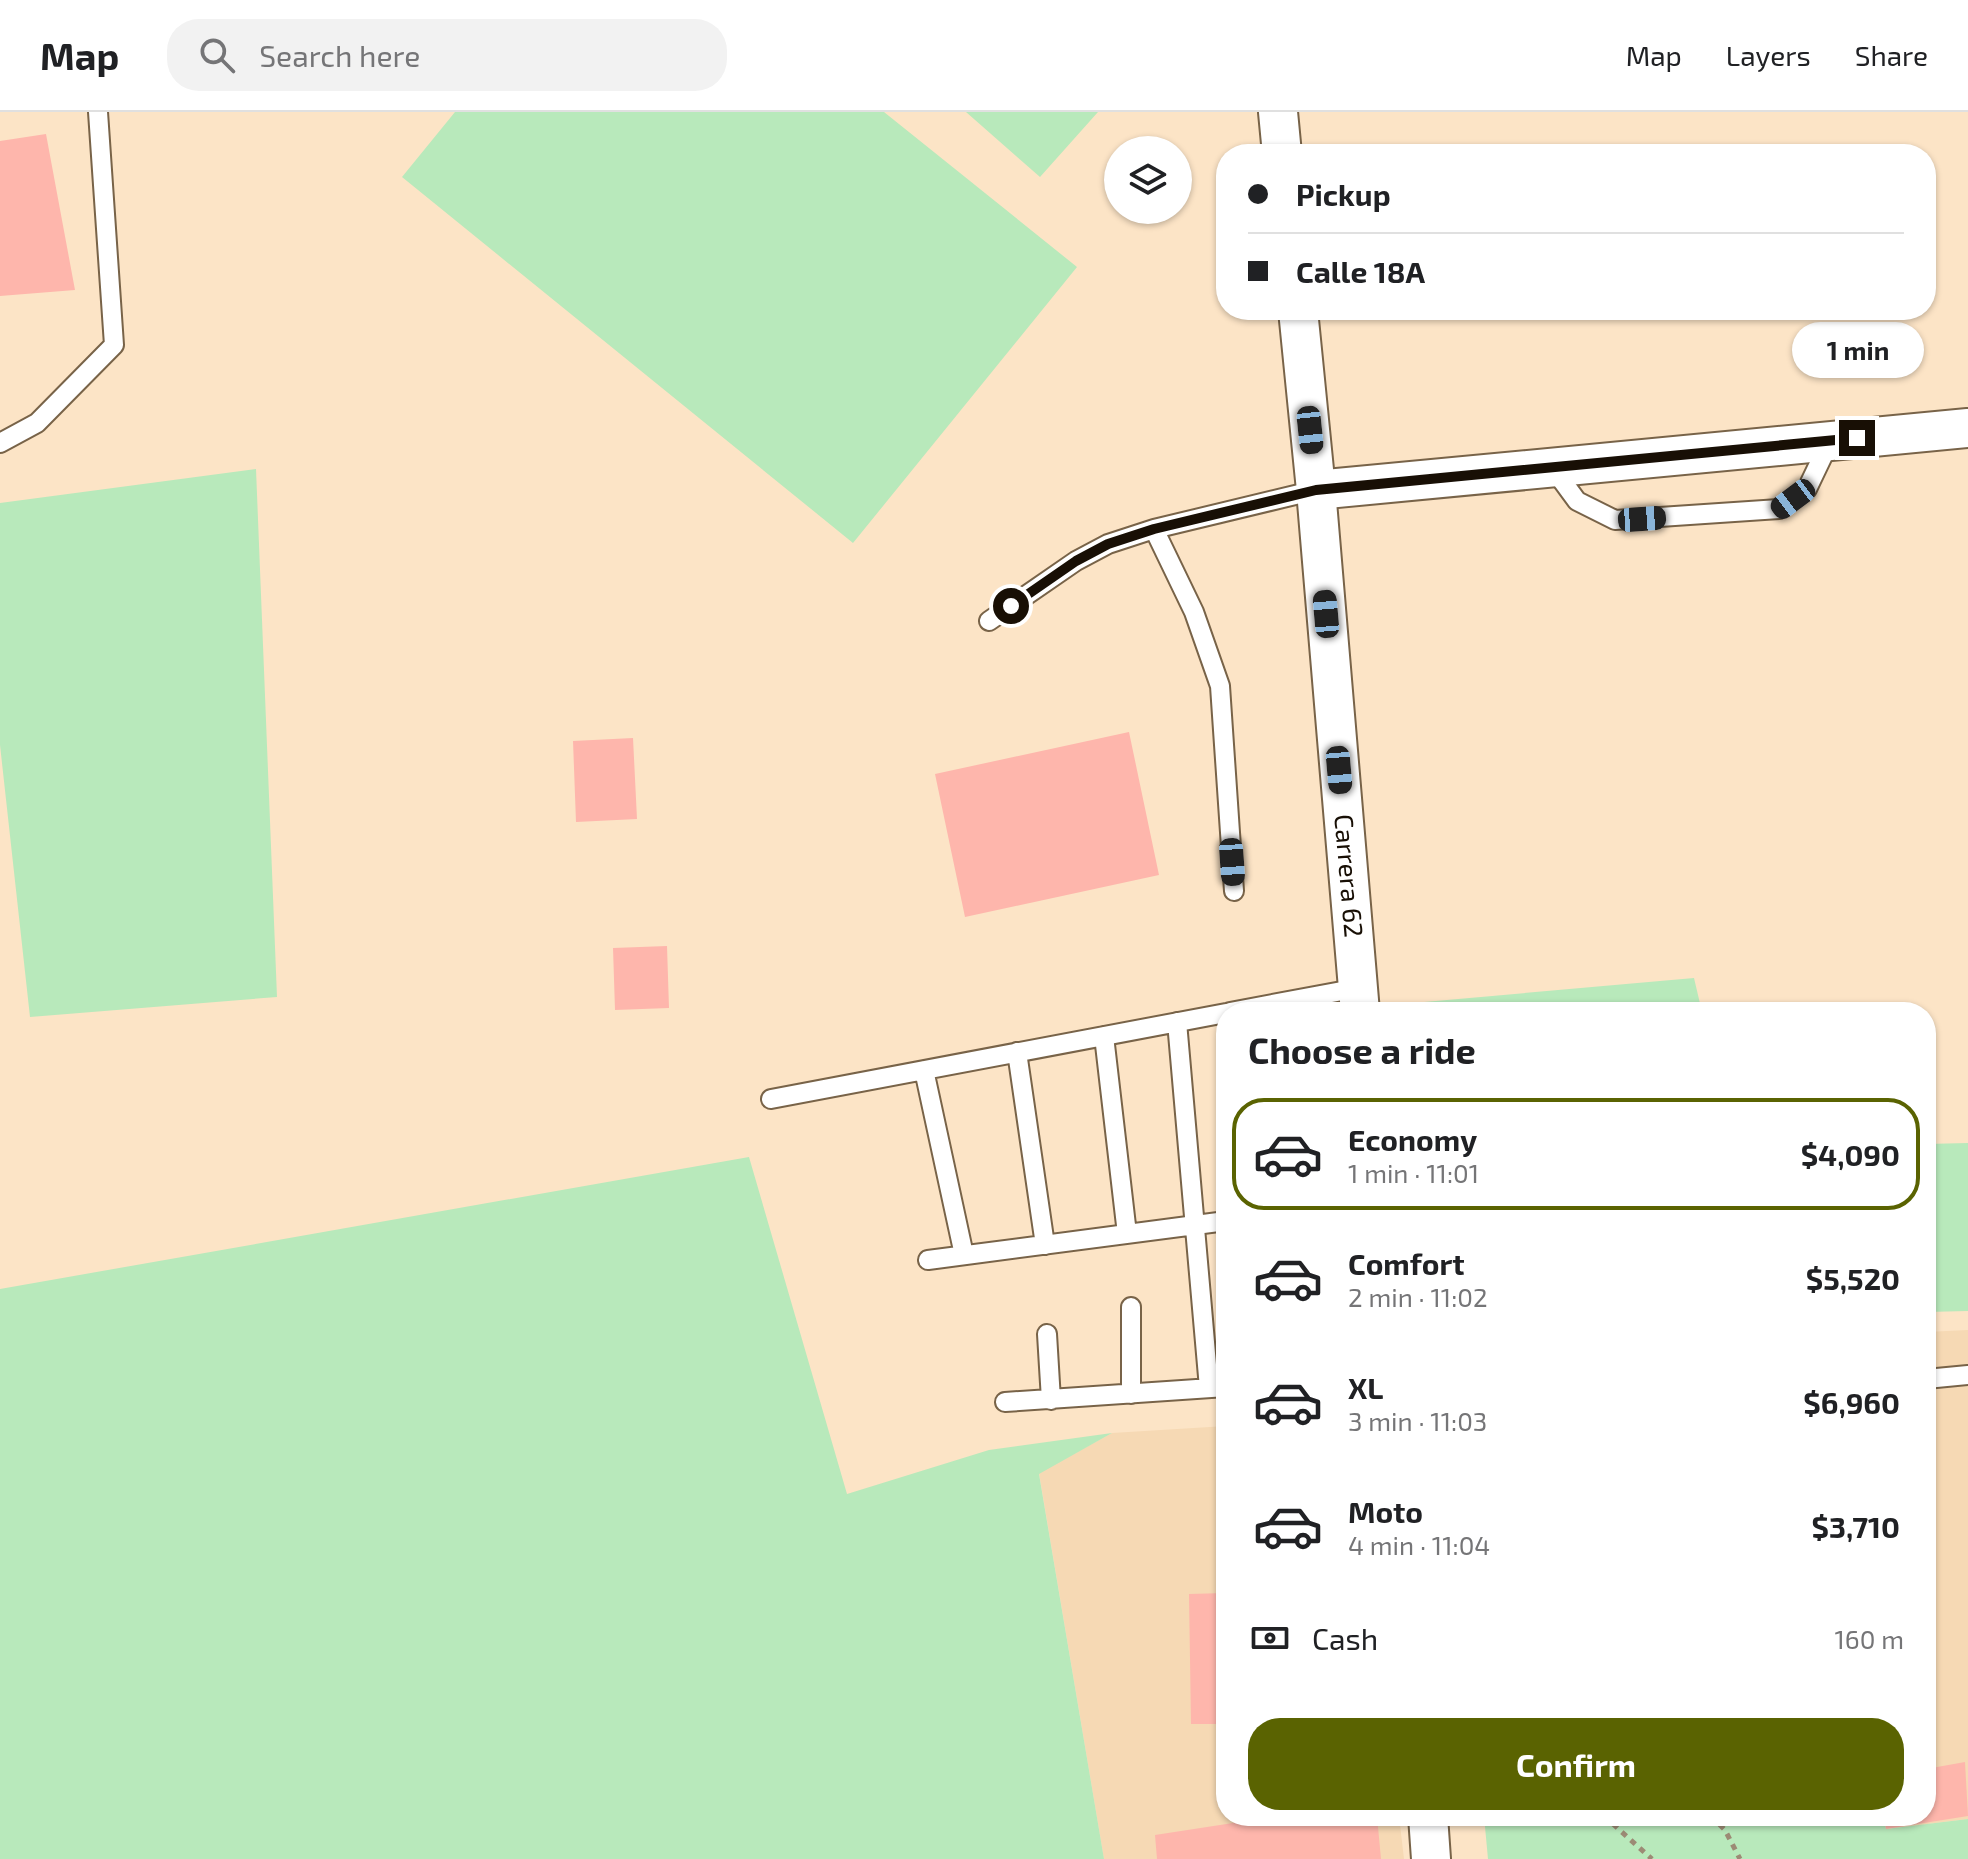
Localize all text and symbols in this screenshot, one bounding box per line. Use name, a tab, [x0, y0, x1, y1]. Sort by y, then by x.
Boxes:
search box	[167, 19, 727, 91]
text: Map	[40, 32, 119, 78]
icon: search	[195, 33, 239, 77]
text: Search here	[259, 37, 420, 73]
text: Map	[1626, 38, 1682, 72]
text: Layers	[1726, 38, 1811, 72]
text: Share	[1855, 38, 1928, 72]
map controls	[1104, 136, 1192, 224]
button: layers	[1104, 136, 1192, 224]
text: Pickup	[1296, 176, 1391, 212]
text: Calle 18A	[1296, 253, 1425, 289]
callout: 1 min	[1791, 322, 1923, 378]
text: 1 min	[1827, 334, 1889, 365]
car	[1296, 405, 1324, 455]
route end	[1839, 420, 1875, 456]
car	[1767, 475, 1819, 523]
car	[1617, 505, 1667, 533]
route start	[993, 588, 1029, 624]
car	[1312, 589, 1340, 639]
car	[1325, 745, 1353, 795]
street label: Carrera 62	[1329, 813, 1371, 939]
car	[1218, 837, 1246, 887]
text: Choose a ride	[1248, 1028, 1476, 1071]
icon: car	[1252, 1118, 1324, 1190]
text: Economy	[1348, 1121, 1477, 1157]
text: $4,090	[1801, 1136, 1900, 1172]
text: 1 min · 11:01	[1348, 1157, 1479, 1188]
icon: car	[1252, 1242, 1324, 1314]
text: Comfort	[1348, 1245, 1465, 1281]
text: $5,520	[1806, 1260, 1900, 1296]
text: 2 min · 11:02	[1348, 1281, 1488, 1312]
icon: car	[1252, 1366, 1324, 1438]
text: XL	[1348, 1369, 1383, 1405]
text: $6,960	[1803, 1384, 1900, 1420]
text: 3 min · 11:03	[1348, 1405, 1487, 1436]
icon: car	[1252, 1490, 1324, 1562]
text: Moto	[1348, 1493, 1423, 1529]
text: $3,710	[1812, 1508, 1900, 1544]
text: 4 min · 11:04	[1348, 1529, 1490, 1560]
icon: cash	[1248, 1616, 1292, 1660]
text: Cash	[1312, 1620, 1378, 1656]
text: 160 m	[1835, 1623, 1904, 1654]
button: Confirm	[1248, 1718, 1904, 1810]

